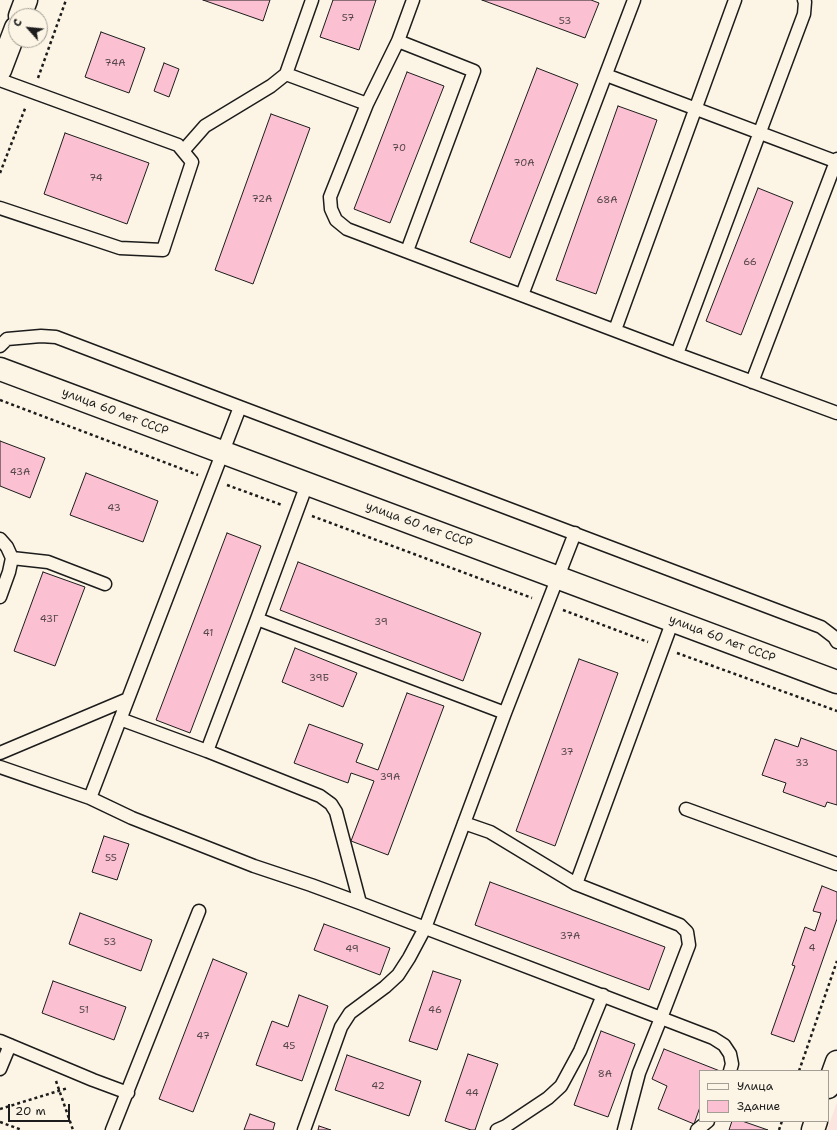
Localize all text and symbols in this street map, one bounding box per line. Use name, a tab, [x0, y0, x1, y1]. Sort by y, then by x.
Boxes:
north arrow	[8, 8, 48, 48]
house number: 57	[342, 12, 354, 24]
house number: 53	[559, 15, 571, 27]
text: С	[10, 16, 26, 29]
house number: 74А	[105, 57, 125, 69]
house number: 70	[392, 142, 406, 154]
house number: 70А	[513, 157, 535, 169]
house number: 74	[89, 172, 103, 184]
house number: 72А	[252, 193, 272, 205]
house number: 68А	[597, 194, 617, 206]
house number: 66	[743, 256, 757, 268]
street label: улица 60 лет СССР	[60, 385, 170, 439]
house number: 43А	[10, 466, 30, 478]
street label: улица 60 лет СССР	[364, 499, 474, 551]
house number: 43	[107, 502, 121, 514]
street label: улица 60 лет СССР	[667, 612, 777, 666]
house number: 43Г	[40, 613, 58, 625]
house number: 39	[374, 616, 388, 628]
house number: 41	[203, 627, 213, 639]
house number: 39Б	[309, 672, 329, 684]
house number: 37	[560, 746, 574, 758]
house number: 33	[795, 757, 809, 769]
house number: 39А	[380, 771, 400, 783]
house number: 55	[105, 852, 117, 864]
house number: 37А	[560, 930, 580, 942]
house number: 53	[104, 936, 116, 948]
house number: 4	[809, 942, 815, 954]
house number: 49	[345, 943, 359, 955]
house number: 51	[79, 1004, 89, 1016]
house number: 46	[428, 1004, 442, 1016]
house number: 47	[196, 1030, 210, 1042]
house number: 45	[283, 1040, 295, 1052]
house number: 8А	[598, 1068, 612, 1080]
legend	[699, 1070, 829, 1122]
text: Улица	[737, 1078, 773, 1094]
house number: 42	[371, 1080, 385, 1092]
house number: 44	[465, 1087, 479, 1099]
scale bar	[10, 1096, 72, 1122]
text: Здание	[737, 1098, 780, 1114]
text: 20 m	[15, 1103, 46, 1119]

